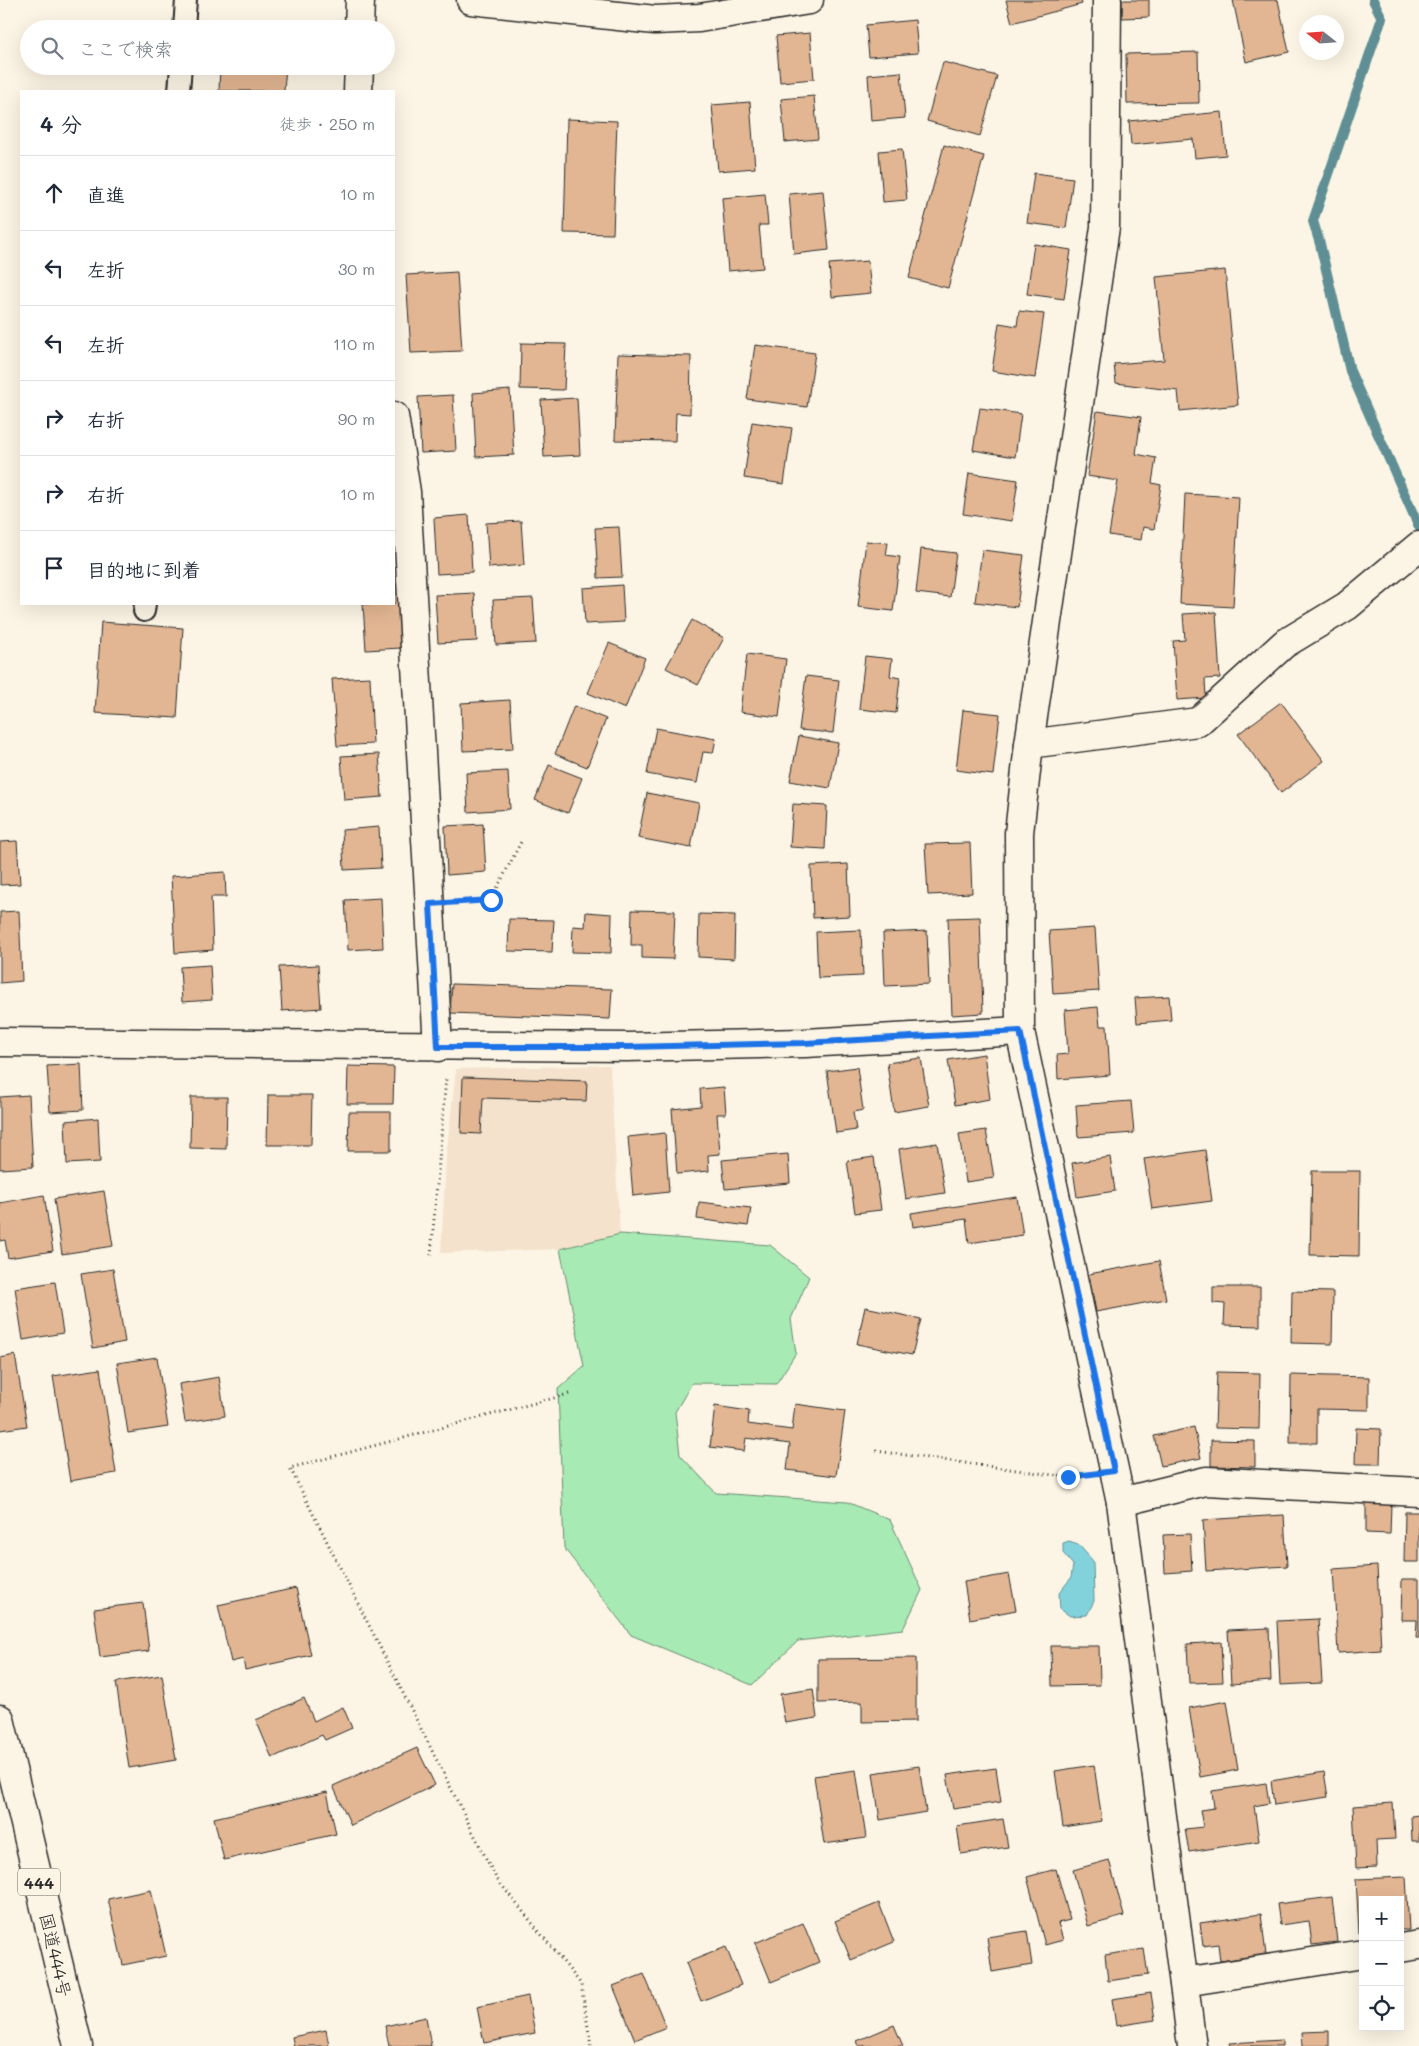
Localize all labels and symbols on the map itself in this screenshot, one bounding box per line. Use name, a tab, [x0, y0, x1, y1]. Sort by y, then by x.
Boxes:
north arrow	[1299, 15, 1344, 60]
route start	[480, 889, 503, 912]
route end	[1057, 1466, 1080, 1489]
road number: 444	[18, 1868, 60, 1895]
street label: 国道444号	[35, 1911, 77, 1999]

